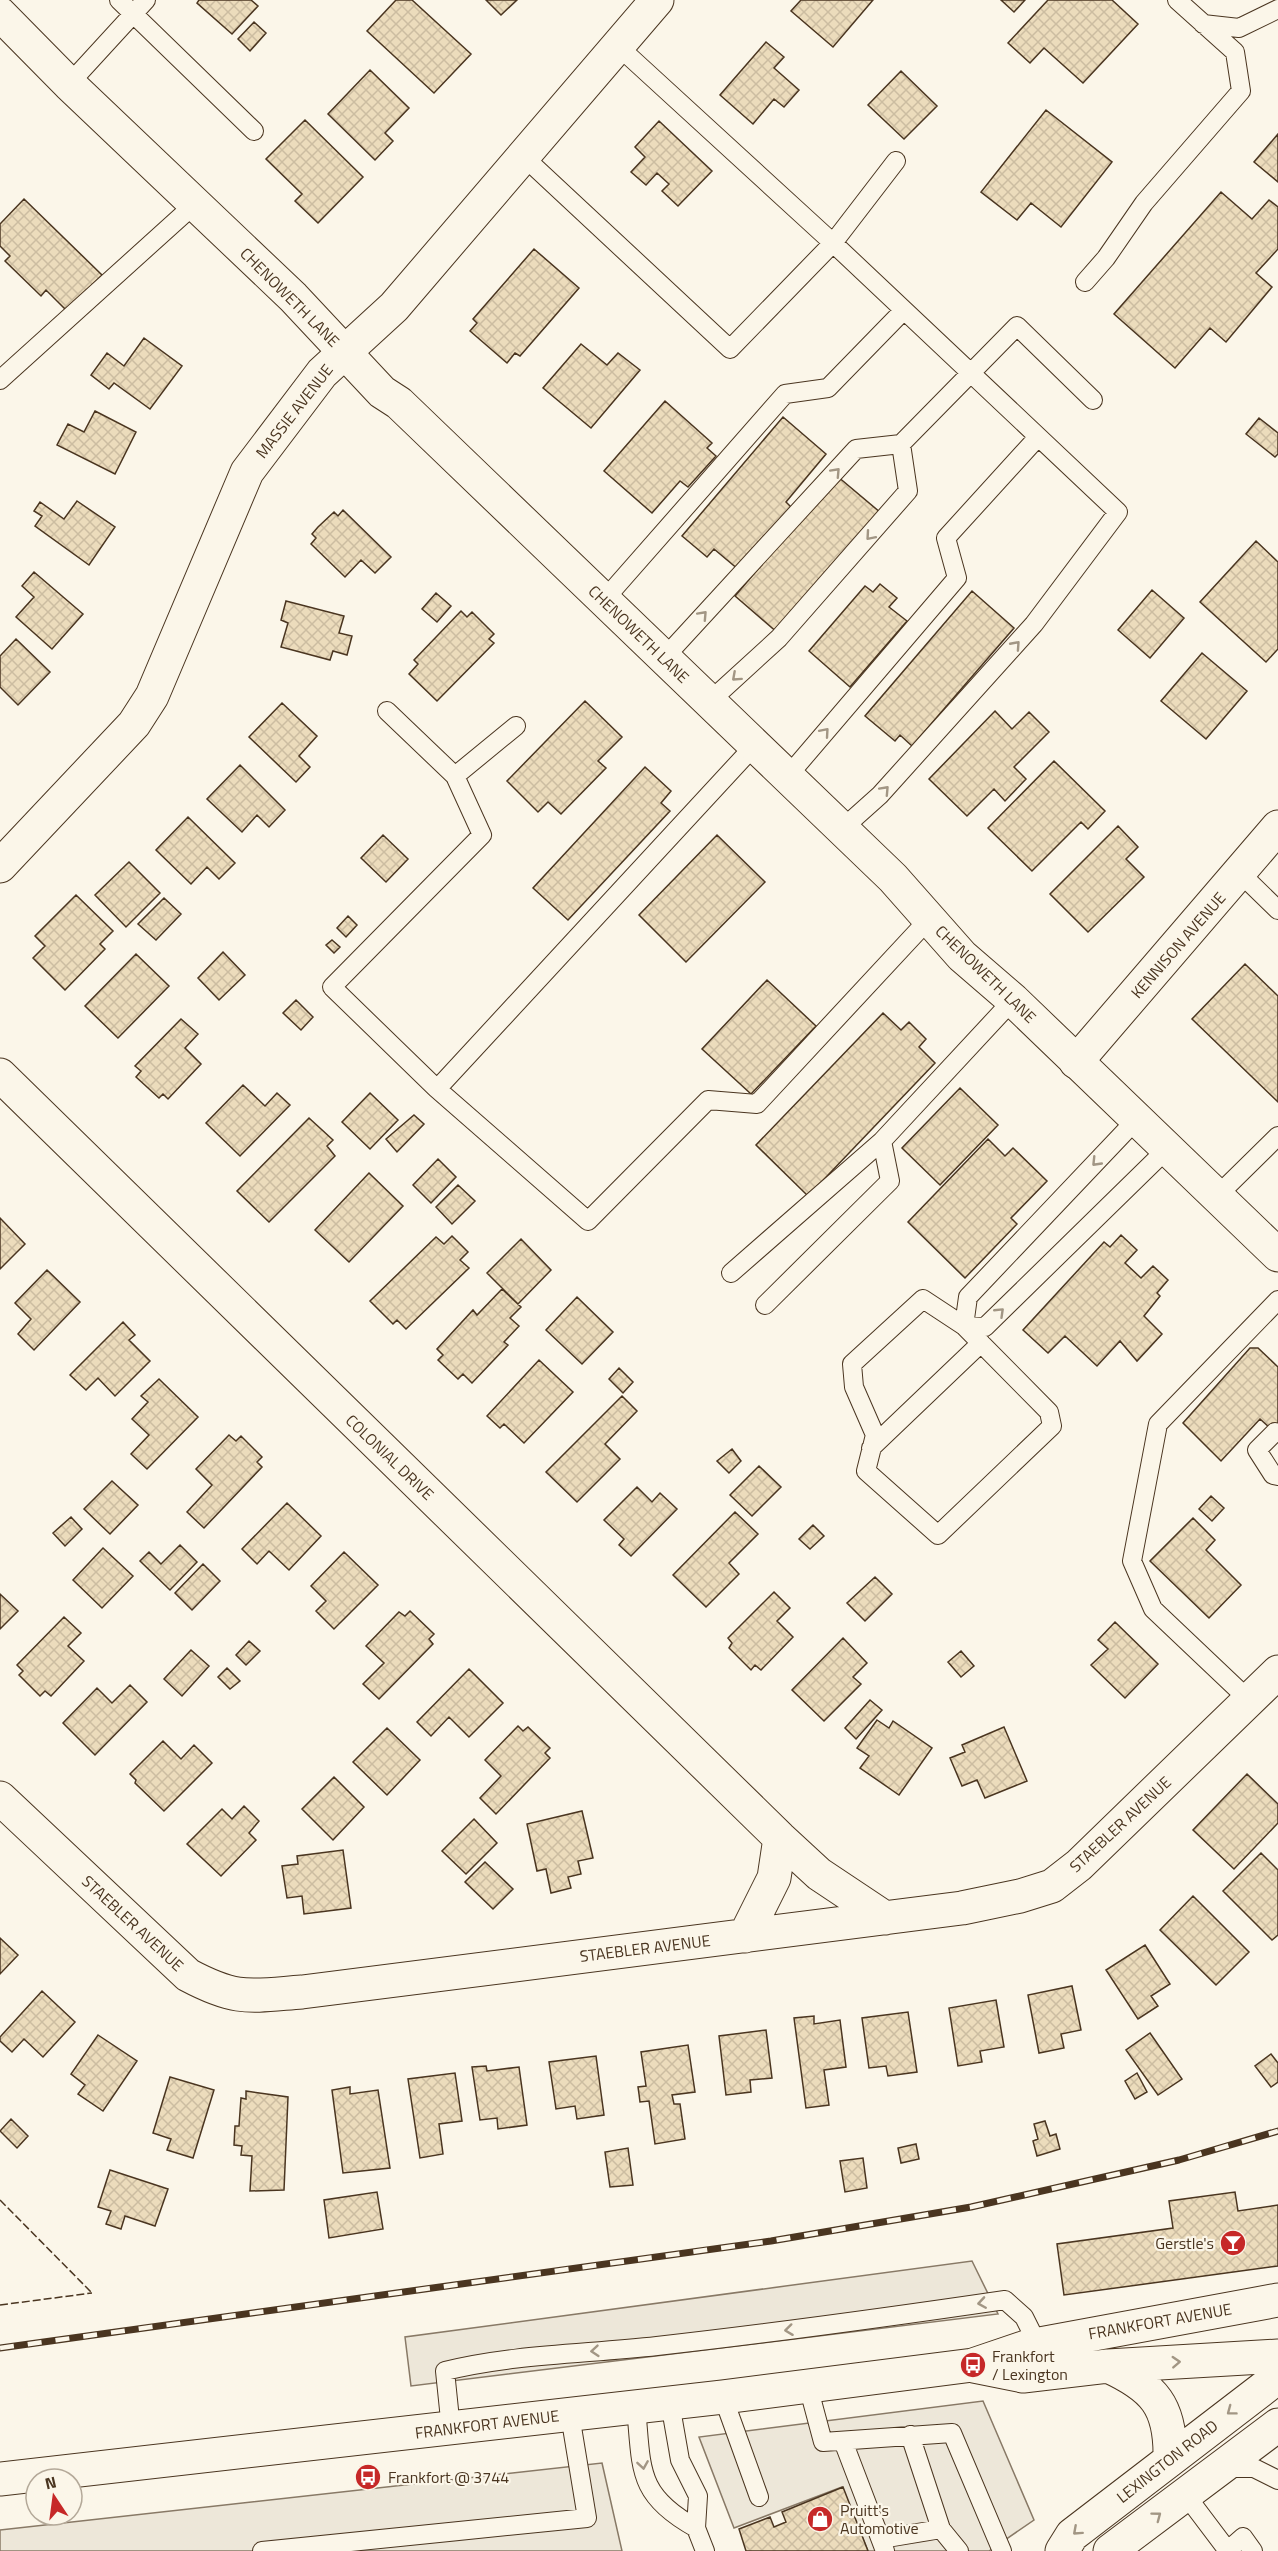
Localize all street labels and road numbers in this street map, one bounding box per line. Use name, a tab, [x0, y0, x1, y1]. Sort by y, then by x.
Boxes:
street label: CHENOWETH LANE	[235, 242, 345, 352]
street label: MASSIE AVENUE	[250, 359, 339, 463]
street label: CHENOWETH LANE	[583, 579, 695, 689]
street label: KENNISON AVENUE	[1125, 886, 1231, 1004]
street label: CHENOWETH LANE	[930, 919, 1042, 1029]
street label: COLONIAL DRIVE	[340, 1409, 440, 1506]
street label: STAEBLER AVENUE	[1064, 1770, 1176, 1878]
street label: STAEBLER AVENUE	[77, 1869, 189, 1977]
street label: STAEBLER AVENUE	[578, 1928, 712, 1968]
street label: FRANKFORT AVENUE	[1086, 2297, 1234, 2345]
street label: FRANKFORT AVENUE	[413, 2403, 561, 2445]
street label: LEXINGTON ROAD	[1111, 2414, 1223, 2508]

